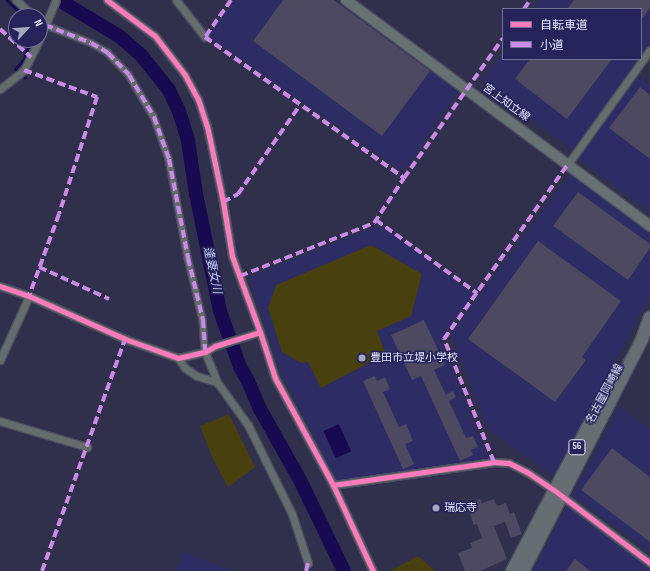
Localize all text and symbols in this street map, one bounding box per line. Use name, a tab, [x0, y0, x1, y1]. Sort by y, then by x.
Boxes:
north arrow	[8, 8, 48, 48]
legend	[502, 8, 642, 60]
text: N	[31, 17, 45, 28]
text: 自転車道	[540, 18, 588, 33]
text: 小道	[540, 38, 564, 53]
street label: 宮上知立線	[480, 81, 532, 125]
water label: 逢妻女川	[200, 245, 224, 295]
place label: 豊田市立堤小学校	[370, 351, 458, 365]
marker: 豊田市立堤小学校	[357, 353, 367, 363]
street label: 名古屋岡崎線	[584, 362, 626, 426]
road number: 56	[568, 439, 586, 455]
place label: 瑞応寺	[444, 501, 477, 515]
marker: 瑞応寺	[431, 503, 441, 513]

